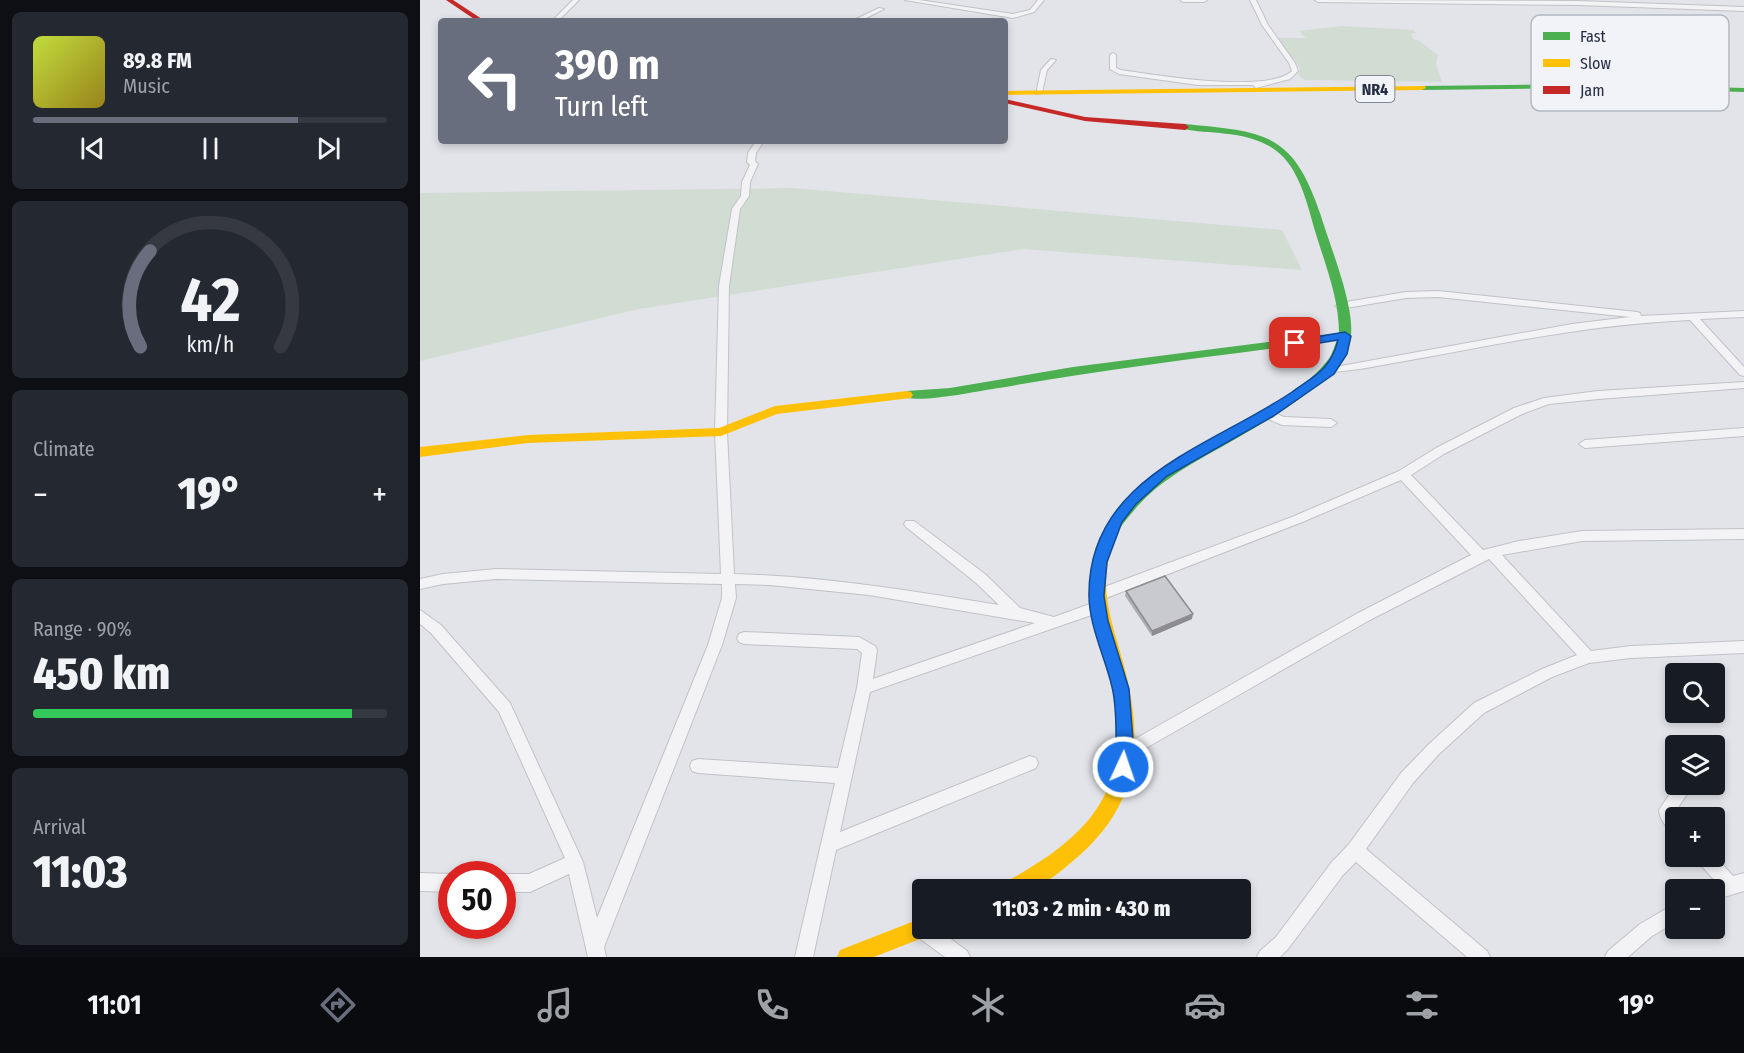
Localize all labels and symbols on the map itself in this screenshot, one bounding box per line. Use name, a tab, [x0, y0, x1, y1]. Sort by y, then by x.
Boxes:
legend	[1531, 15, 1729, 111]
text: Fast	[1580, 27, 1607, 46]
text: Slow	[1580, 54, 1611, 73]
road number: NR4	[1356, 76, 1394, 102]
text: Jam	[1580, 81, 1605, 100]
pin	[1269, 317, 1320, 368]
position arrow	[1091, 735, 1155, 799]
speed limit sign: 50	[438, 861, 516, 939]

